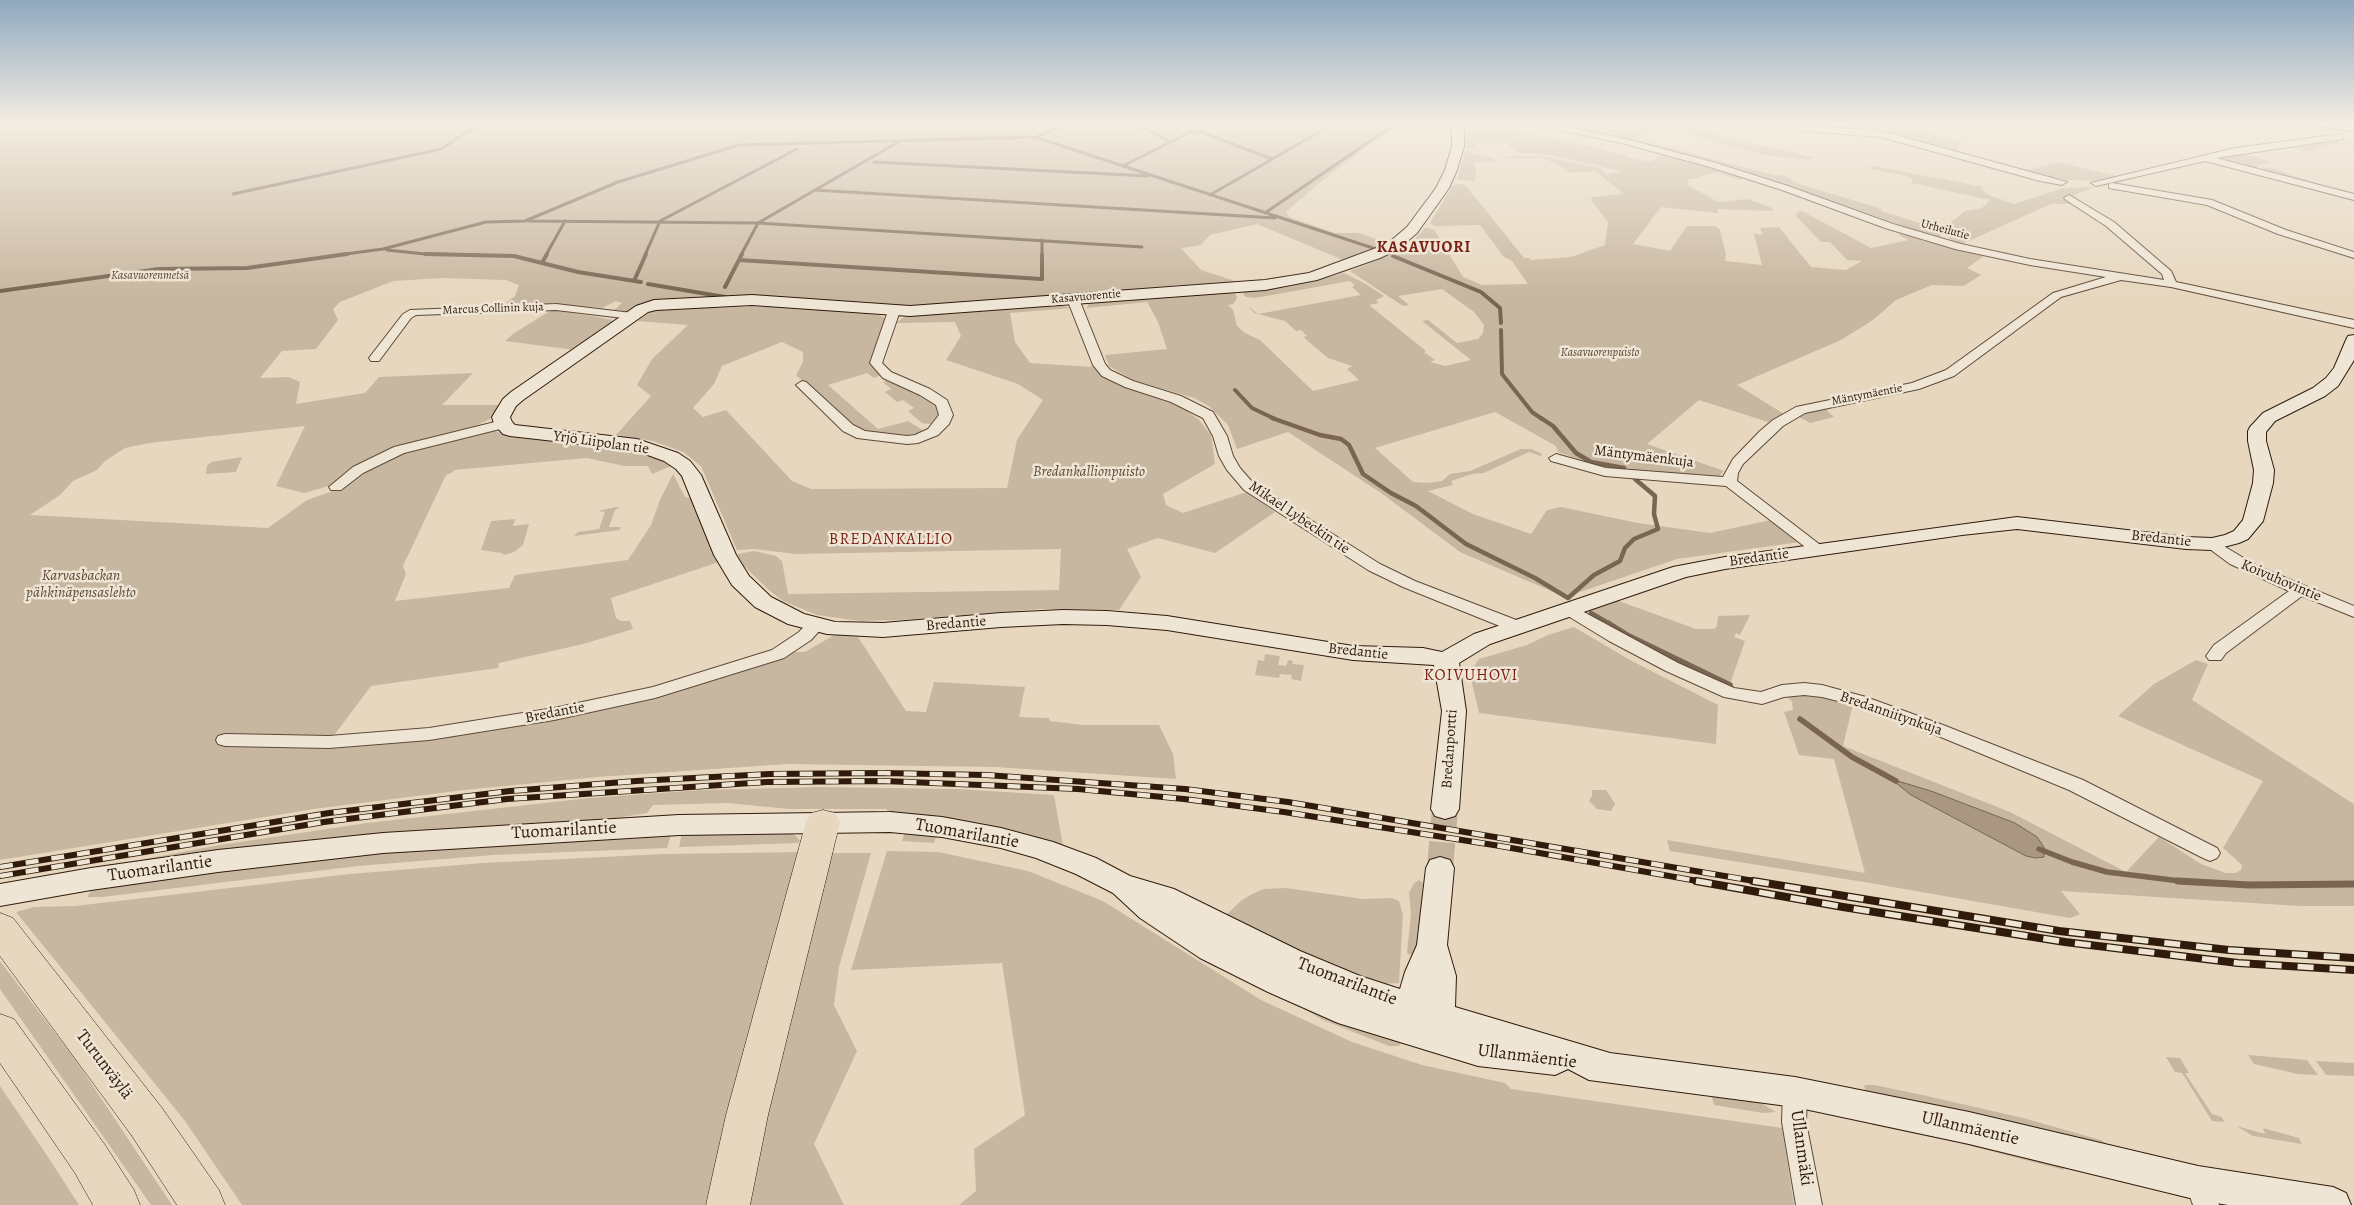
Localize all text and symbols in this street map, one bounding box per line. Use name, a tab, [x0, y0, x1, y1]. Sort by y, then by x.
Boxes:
street label: Urheilutie	[1919, 217, 1971, 243]
district label: KASAVUORI	[1376, 238, 1472, 258]
park label: Kasavuorenmetsä	[111, 269, 189, 283]
street label: Kasavuorentie	[1050, 287, 1122, 307]
street label: Marcus Collinin kuja	[442, 300, 544, 318]
park label: Kasavuorenpuisto	[1561, 346, 1639, 360]
street label: Mäntymäentie	[1830, 381, 1904, 409]
street label: Yrjö Liipolan tie	[552, 427, 650, 459]
street label: Mäntymäenkuja	[1593, 442, 1695, 472]
park label: Bredankallionpuisto	[1033, 463, 1145, 481]
street label: Mikael Lybeckin tie	[1245, 478, 1353, 558]
street label: Bredantie	[2130, 527, 2192, 551]
district label: BREDANKALLIO	[827, 530, 955, 550]
street label: Bredantie	[1728, 545, 1790, 571]
street label: Koivuhovintie	[2238, 556, 2324, 606]
park label: Karvasbackan pähkinäpensaslehto	[26, 567, 136, 602]
street label: Bredantie	[925, 612, 987, 636]
street label: Bredantie	[1327, 640, 1389, 664]
district label: KOIVUHOVI	[1423, 666, 1519, 686]
street label: Bredanniitynkuja	[1837, 688, 1945, 740]
street label: Bredantie	[524, 698, 586, 728]
street label: Bredanportti	[1438, 709, 1462, 789]
street label: Tuomarilantie	[913, 814, 1021, 854]
street label: Tuomarilantie	[511, 817, 617, 845]
street label: Tuomarilantie	[106, 851, 214, 887]
street label: Tuomarilantie	[1294, 953, 1400, 1011]
street label: Turunväylä	[71, 1026, 137, 1104]
street label: Ullanmäentie	[1476, 1040, 1578, 1074]
street label: Ullanmäentie	[1919, 1107, 2021, 1151]
street label: Ullanmäki	[1785, 1109, 1817, 1187]

